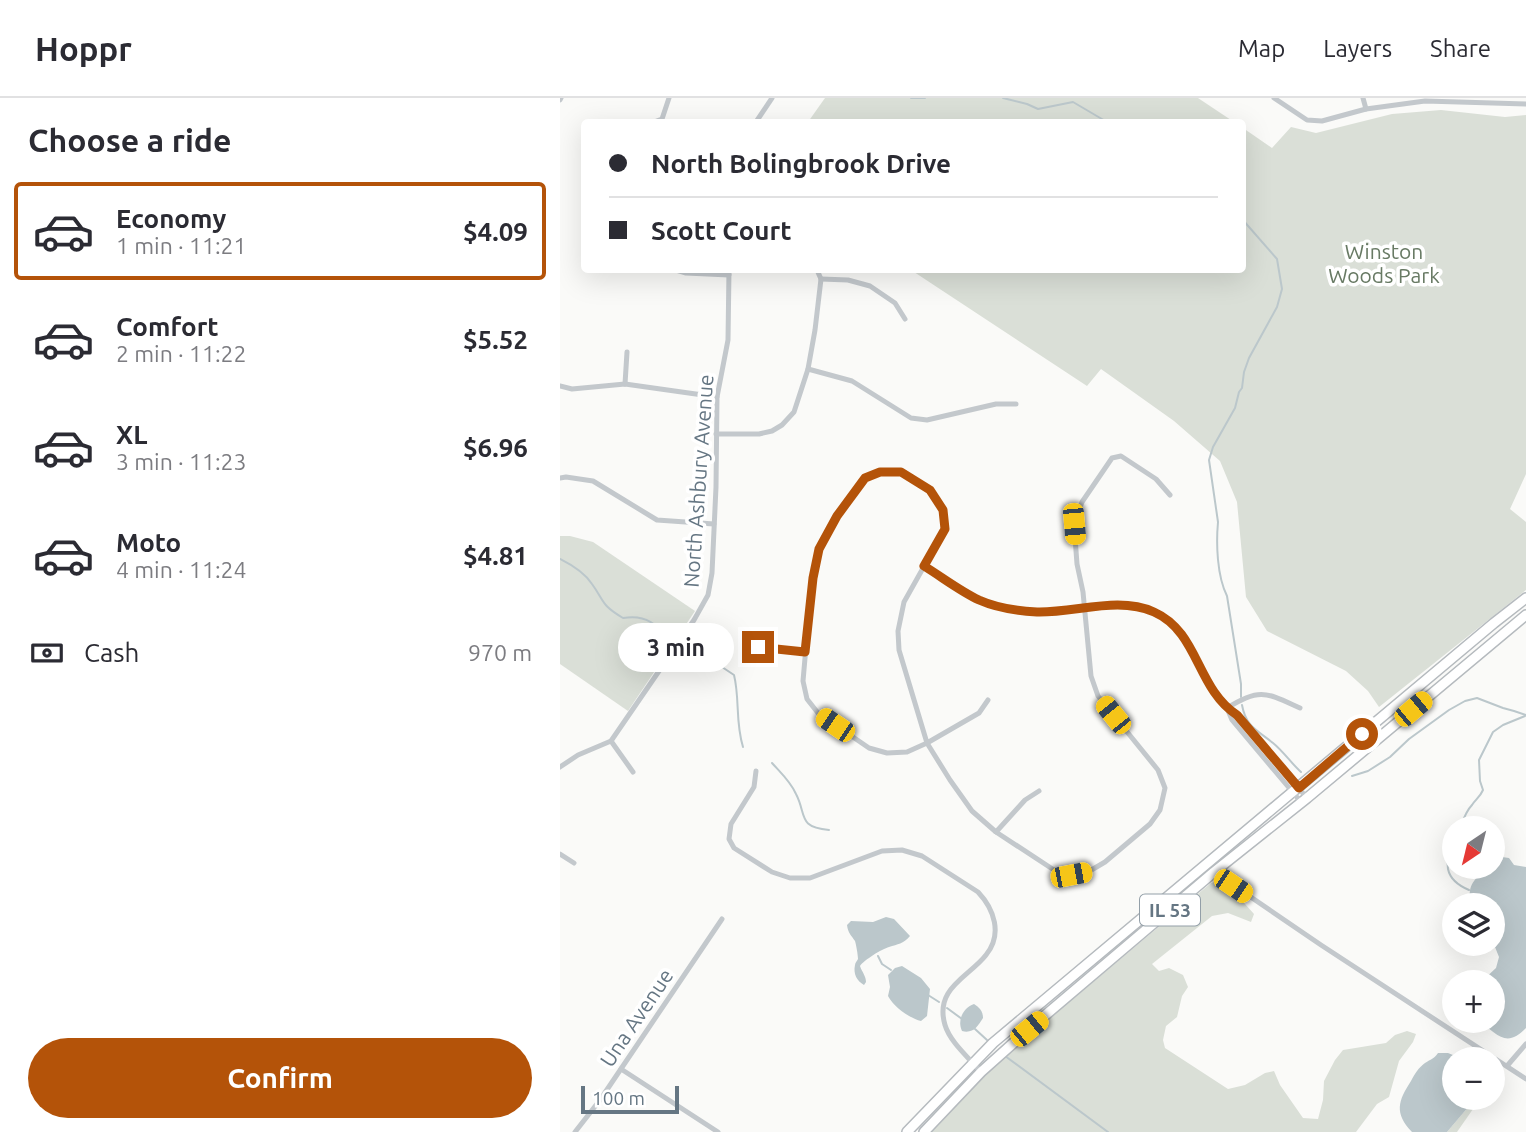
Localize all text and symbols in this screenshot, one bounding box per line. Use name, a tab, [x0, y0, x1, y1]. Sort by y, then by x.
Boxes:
text: Hoppr	[35, 30, 132, 67]
text: Map	[1238, 35, 1285, 62]
text: Layers	[1323, 35, 1392, 62]
text: Share	[1430, 35, 1491, 62]
text: Choose a ride	[28, 122, 231, 158]
text: North Bolingbrook Drive	[651, 149, 951, 178]
icon: car	[32, 200, 95, 263]
text: Economy	[116, 204, 226, 233]
text: Scott Court	[651, 216, 791, 245]
text: $4.09	[463, 217, 528, 246]
text: 1 min · 11:21	[116, 233, 247, 258]
park label: Winston Woods Park	[1328, 239, 1440, 287]
icon: car	[32, 308, 95, 371]
text: Comfort	[116, 312, 219, 341]
text: $5.52	[463, 325, 528, 354]
text: 2 min · 11:22	[116, 341, 247, 366]
street label: North Ashbury Avenue	[679, 374, 717, 588]
icon: car	[32, 416, 95, 479]
text: XL	[116, 420, 147, 449]
text: $6.96	[463, 433, 528, 462]
text: 3 min · 11:23	[116, 449, 247, 474]
car	[1062, 502, 1087, 546]
icon: car	[32, 524, 95, 587]
text: Moto	[116, 528, 181, 557]
text: $4.81	[463, 541, 528, 570]
text: 4 min · 11:24	[116, 557, 247, 582]
callout: 3 min	[618, 622, 734, 672]
route end	[742, 631, 774, 663]
icon: cash	[28, 634, 66, 672]
text: 3 min	[647, 635, 705, 660]
text: Cash	[84, 638, 139, 667]
text: 970 m	[468, 640, 532, 665]
car	[1391, 687, 1436, 731]
car	[1092, 692, 1135, 738]
car	[812, 705, 859, 745]
route start	[1346, 718, 1378, 750]
north arrow	[1442, 816, 1505, 878]
map controls	[1442, 816, 1505, 1110]
car	[1049, 861, 1094, 889]
car	[1210, 866, 1257, 906]
button: layers	[1442, 893, 1505, 956]
road number: IL 53	[1140, 894, 1200, 926]
street label: Una Avenue	[595, 964, 678, 1071]
button: +	[1442, 970, 1505, 1033]
car	[1007, 1008, 1052, 1050]
button: Confirm	[28, 1038, 532, 1118]
button: −	[1442, 1047, 1505, 1110]
scale bar	[581, 1083, 679, 1115]
text: 100 m	[592, 1087, 645, 1109]

